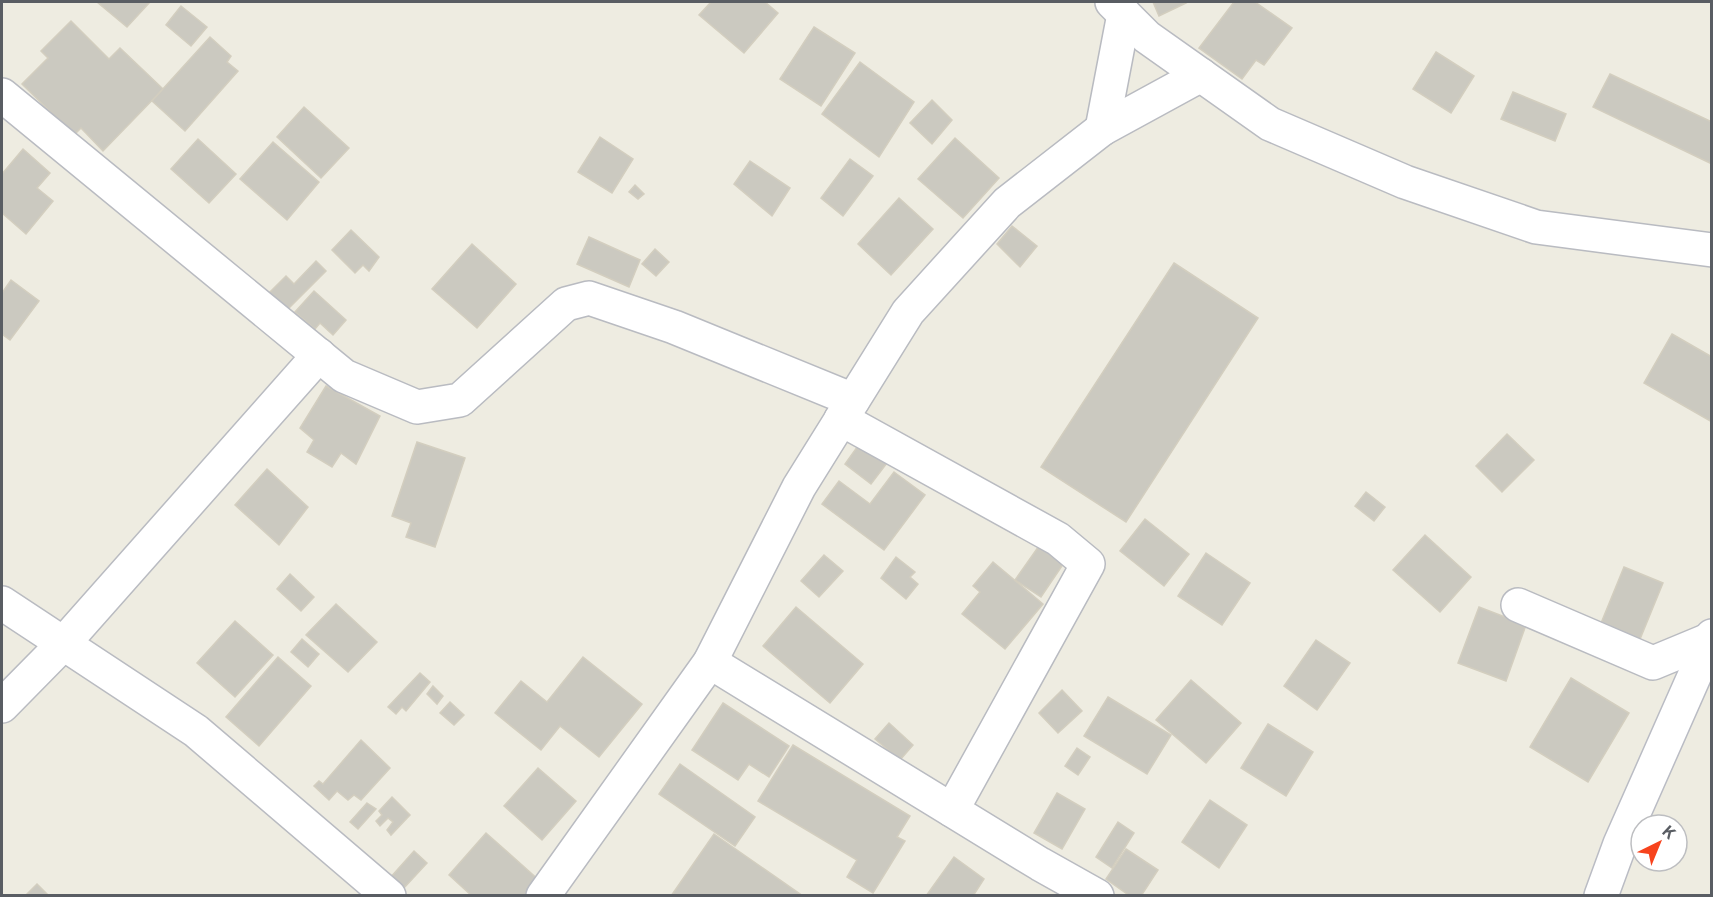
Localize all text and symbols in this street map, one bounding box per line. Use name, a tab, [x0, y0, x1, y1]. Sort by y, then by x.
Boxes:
north arrow	[1629, 813, 1689, 873]
text: K	[1658, 822, 1680, 844]

